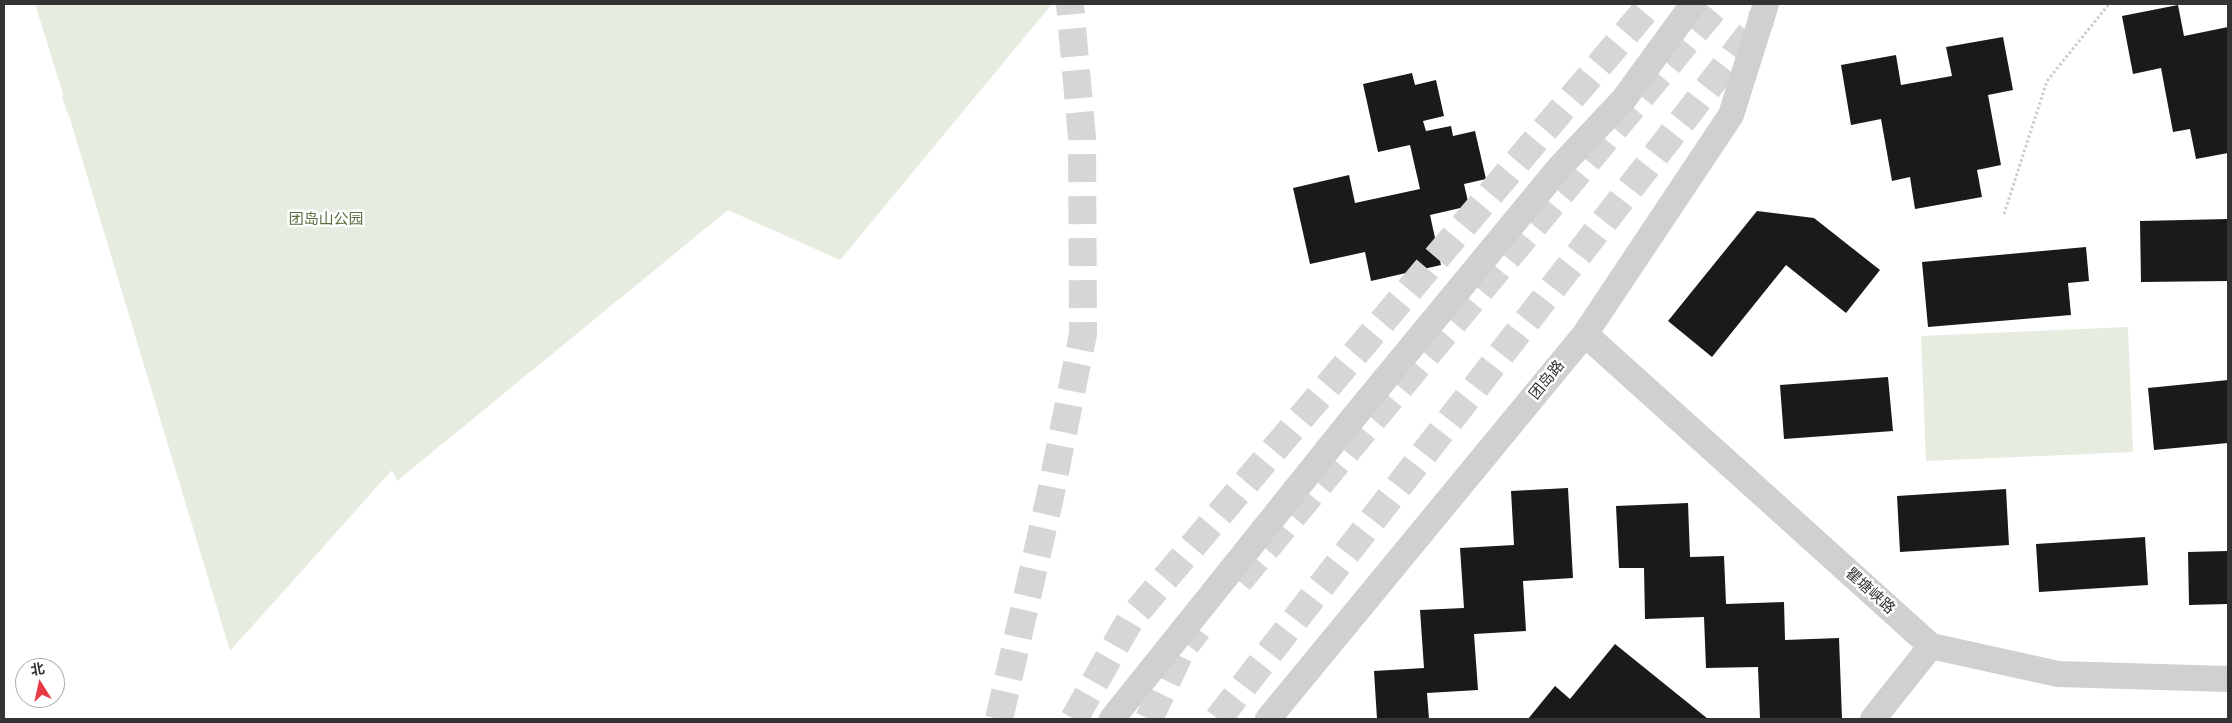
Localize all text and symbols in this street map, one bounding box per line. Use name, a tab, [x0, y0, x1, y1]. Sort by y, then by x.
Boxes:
park label: 团岛山公园	[289, 210, 363, 228]
street label: 团岛路	[1526, 357, 1568, 403]
street label: 瞿塘峡路	[1842, 564, 1898, 618]
north arrow	[15, 658, 65, 708]
text: 北	[29, 659, 46, 679]

